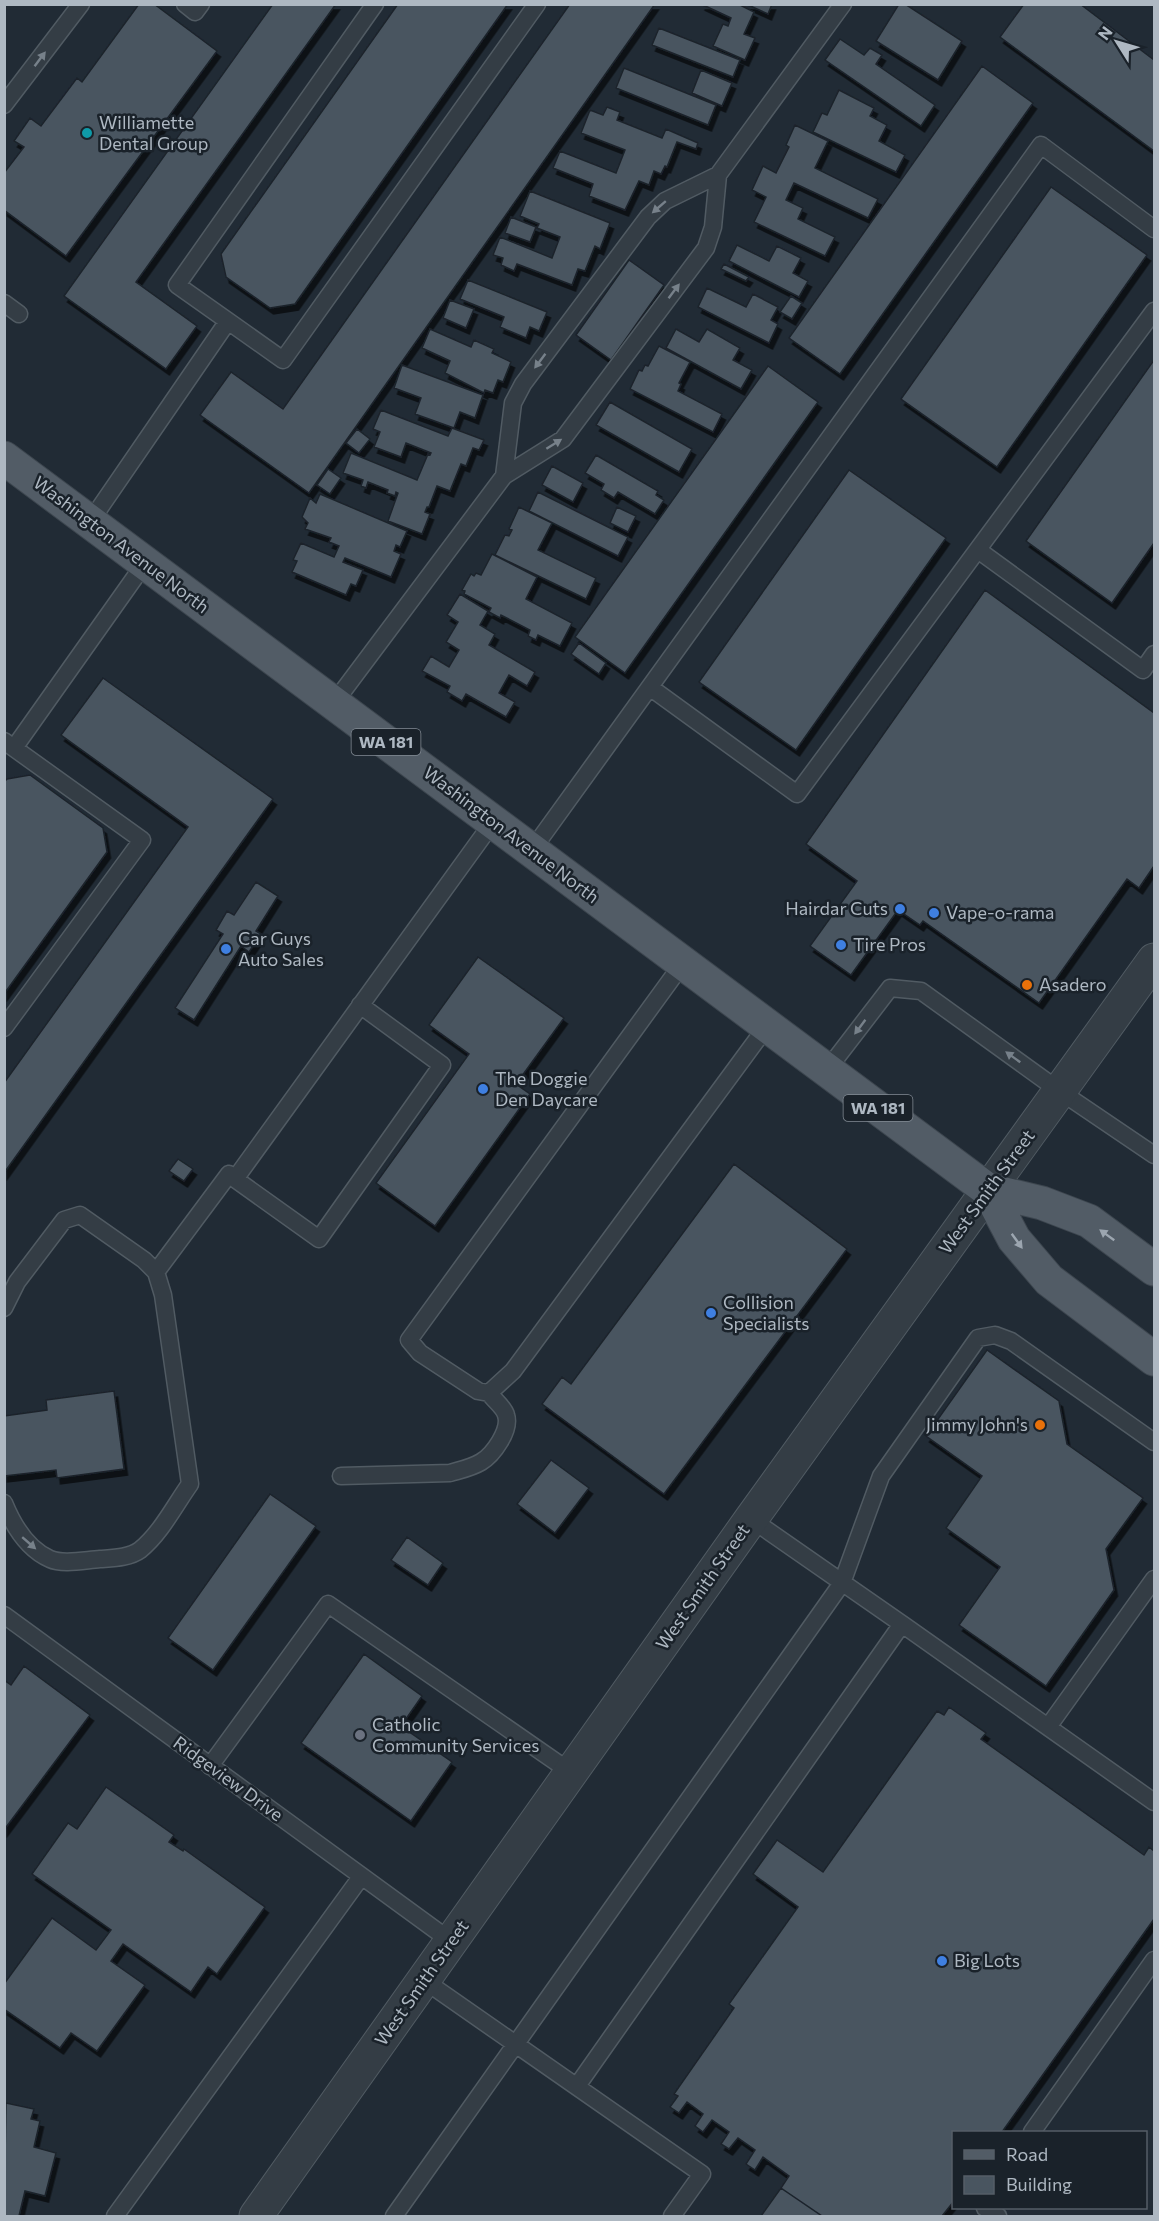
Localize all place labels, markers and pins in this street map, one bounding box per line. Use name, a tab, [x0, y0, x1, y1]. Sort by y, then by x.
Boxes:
place label: Williamette Dental Group	[99, 111, 208, 154]
marker: Williamette Dental Group	[80, 126, 94, 140]
place label: Hairdar Cuts	[785, 897, 888, 919]
place label: Vape-o-rama	[946, 901, 1054, 923]
marker: Hairdar Cuts	[893, 902, 907, 916]
marker: Vape-o-rama	[927, 906, 941, 920]
place label: Car Guys Auto Sales	[238, 927, 324, 970]
place label: Tire Pros	[853, 933, 926, 955]
marker: Tire Pros	[834, 938, 848, 952]
marker: Car Guys Auto Sales	[219, 942, 233, 956]
place label: Asadero	[1039, 973, 1107, 995]
marker: Asadero	[1020, 978, 1034, 992]
place label: The Doggie Den Daycare	[495, 1067, 598, 1110]
marker: The Doggie Den Daycare	[476, 1082, 490, 1096]
place label: Collision Specialists	[723, 1291, 810, 1334]
marker: Collision Specialists	[704, 1306, 718, 1320]
place label: Jimmy John's	[926, 1413, 1028, 1435]
marker: Jimmy John's	[1033, 1418, 1047, 1432]
place label: Catholic Community Services	[372, 1713, 539, 1756]
marker: Catholic Community Services	[353, 1728, 367, 1742]
place label: Big Lots	[954, 1949, 1020, 1971]
marker: Big Lots	[935, 1954, 949, 1968]

